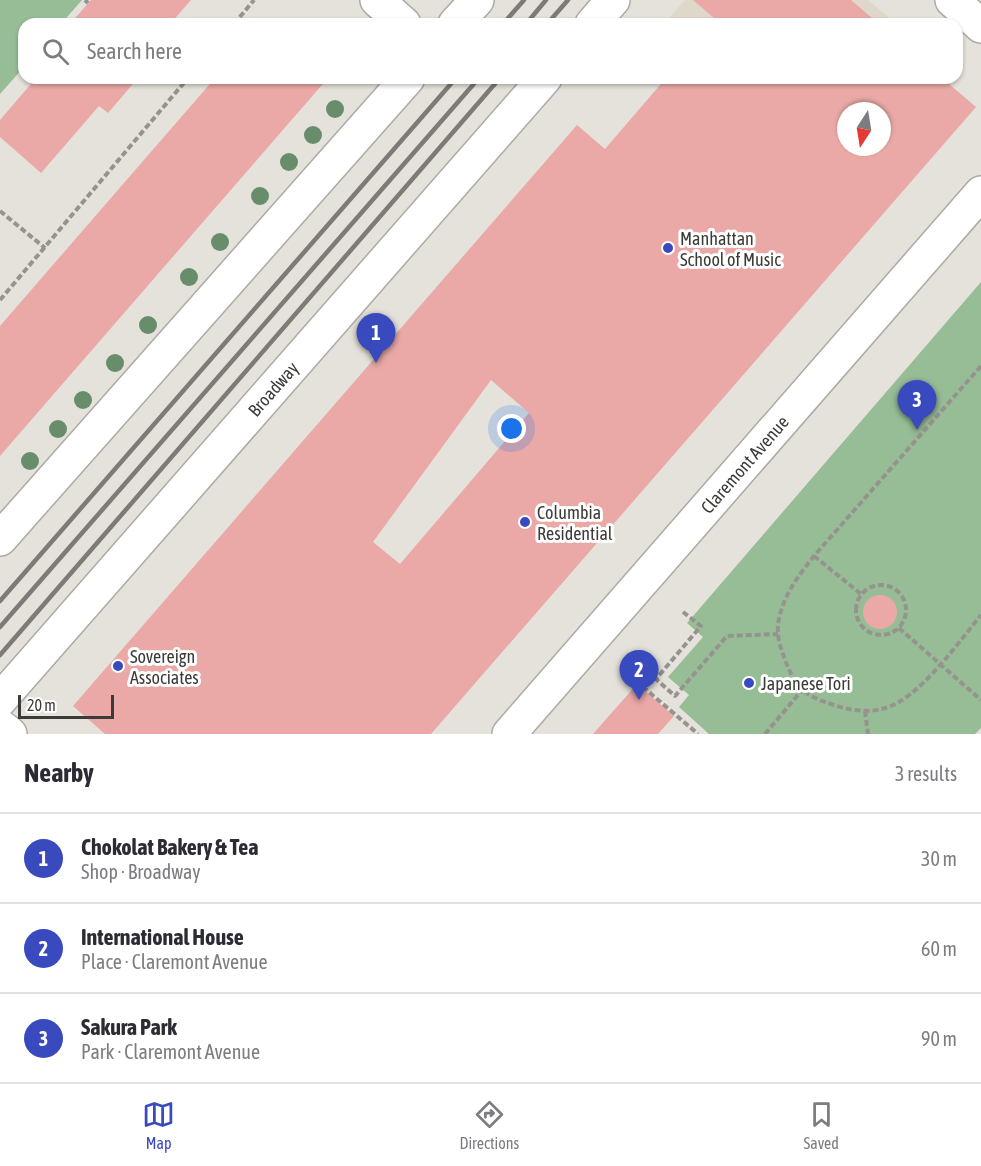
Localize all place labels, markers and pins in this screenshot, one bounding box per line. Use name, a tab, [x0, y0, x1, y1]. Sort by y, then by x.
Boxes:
place label: Manhattan School of Music	[680, 228, 781, 270]
marker: Manhattan School of Music	[661, 241, 675, 255]
pin: 1	[356, 314, 395, 363]
pin: 3	[898, 380, 936, 430]
place label: Columbia Residential	[537, 502, 613, 544]
marker: Columbia Residential	[518, 515, 532, 529]
place label: Sovereign Associates	[130, 646, 199, 688]
pin: 2	[620, 650, 658, 700]
marker: Sovereign Associates	[111, 659, 125, 673]
place label: Japanese Tori	[761, 673, 851, 694]
marker: Japanese Tori	[742, 676, 756, 690]

